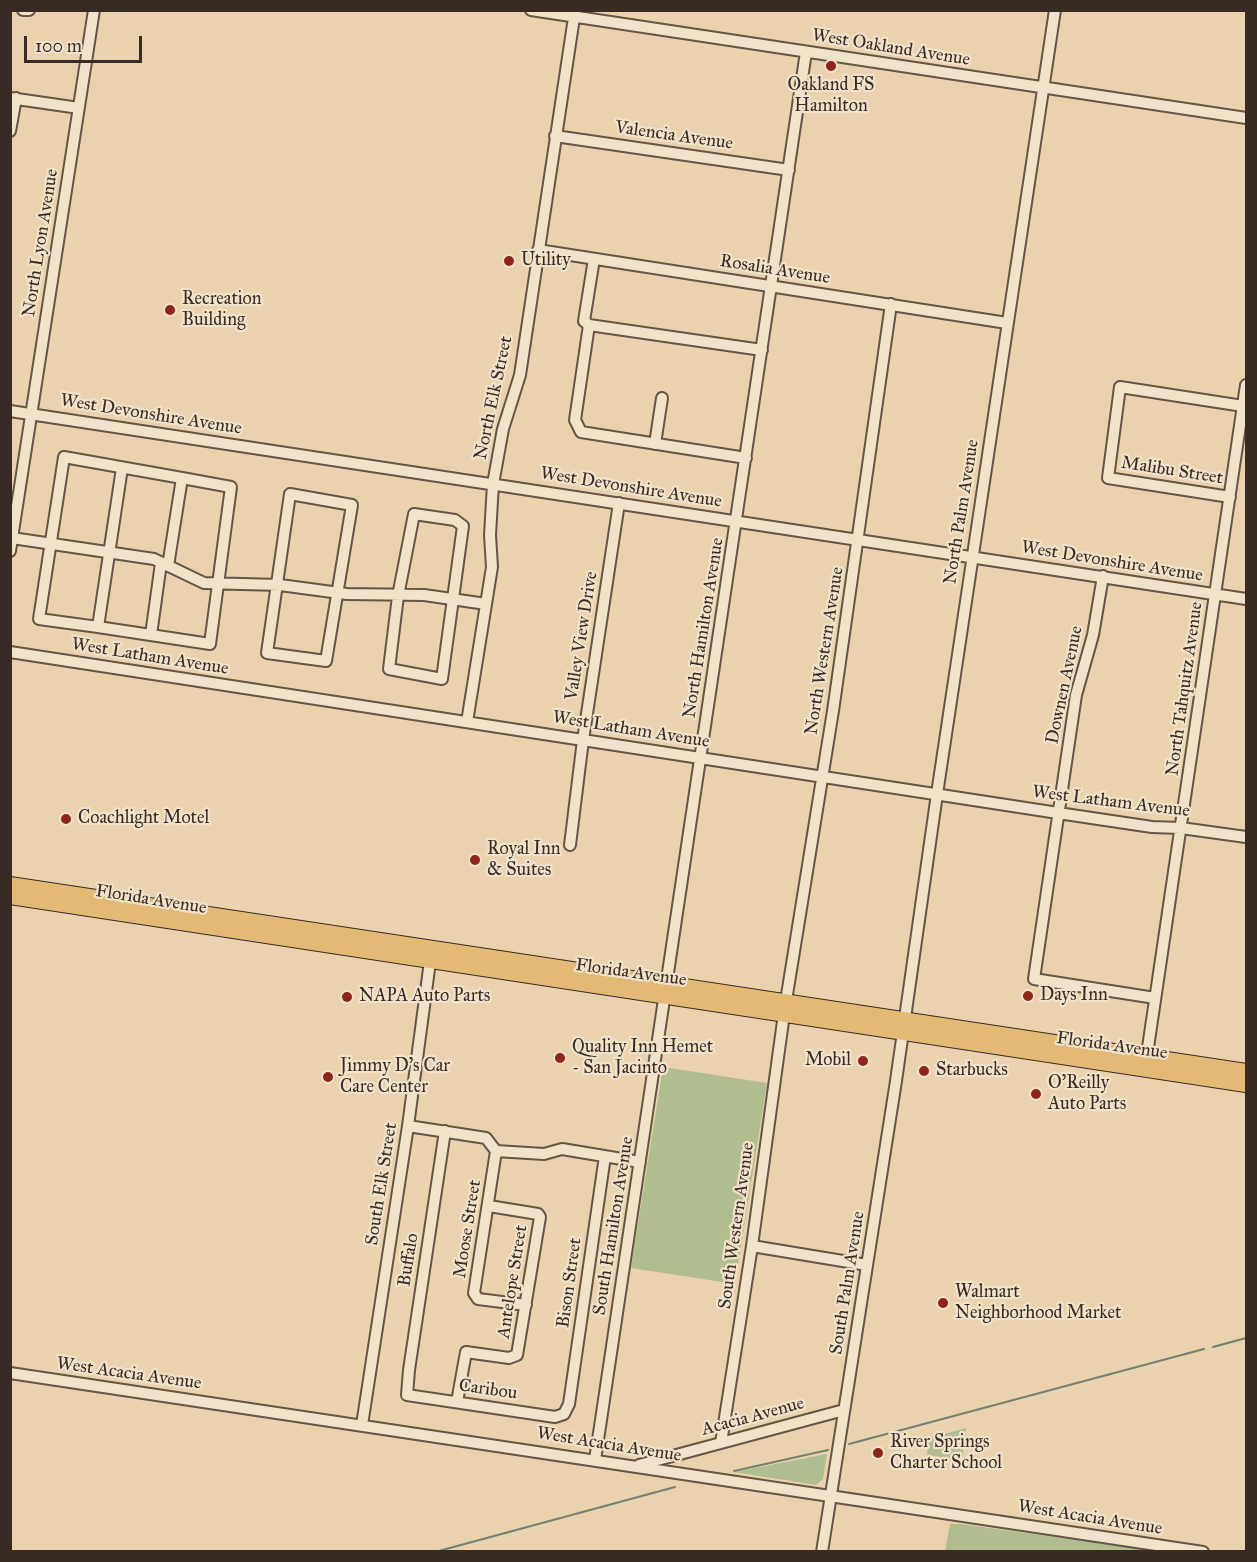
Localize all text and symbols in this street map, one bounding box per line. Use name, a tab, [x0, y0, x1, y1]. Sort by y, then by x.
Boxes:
scale bar	[27, 24, 146, 62]
street label: West Oakland Avenue	[811, 25, 971, 71]
text: 100 m	[35, 35, 82, 57]
marker: Oakland FS Hamilton	[824, 59, 838, 73]
place label: Oakland FS Hamilton	[788, 75, 874, 118]
street label: Valencia Avenue	[614, 117, 734, 155]
street label: North Lyon Avenue	[19, 168, 63, 318]
place label: Utility	[521, 250, 571, 272]
street label: Rosalia Avenue	[718, 251, 832, 289]
marker: Utility	[502, 254, 516, 268]
place label: Recreation Building	[182, 289, 262, 332]
marker: Recreation Building	[163, 303, 177, 317]
street label: North Elk Street	[470, 334, 518, 462]
street label: West Devonshire Avenue	[59, 390, 243, 440]
street label: North Palm Avenue	[940, 438, 984, 586]
street label: Malibu Street	[1120, 452, 1224, 490]
street label: West Devonshire Avenue	[539, 463, 723, 513]
street label: North Hamilton Avenue	[679, 536, 729, 720]
street label: West Devonshire Avenue	[1020, 537, 1204, 587]
street label: North Western Avenue	[801, 565, 849, 737]
street label: Valley View Drive	[561, 570, 603, 702]
street label: North Tahquitz Avenue	[1162, 601, 1208, 777]
street label: Downen Avenue	[1042, 624, 1088, 746]
street label: West Latham Avenue	[70, 634, 230, 680]
street label: West Latham Avenue	[551, 707, 711, 753]
street label: West Latham Avenue	[1031, 782, 1191, 822]
place label: Coachlight Motel	[78, 808, 209, 830]
marker: Coachlight Motel	[59, 812, 73, 826]
place label: Royal Inn & Suites	[487, 839, 560, 882]
marker: Royal Inn & Suites	[468, 853, 482, 867]
street label: Florida Avenue	[94, 881, 208, 919]
street label: Florida Avenue	[574, 955, 688, 991]
place label: Days Inn	[1040, 985, 1108, 1007]
place label: NAPA Auto Parts	[359, 986, 490, 1008]
marker: Days Inn	[1021, 989, 1035, 1003]
marker: NAPA Auto Parts	[340, 990, 354, 1004]
street label: Florida Avenue	[1055, 1028, 1169, 1064]
place label: Quality Inn Hemet - San Jacinto	[572, 1037, 713, 1080]
place label: Mobil	[805, 1050, 851, 1072]
marker: Quality Inn Hemet - San Jacinto	[553, 1051, 567, 1065]
marker: Mobil	[856, 1054, 870, 1068]
place label: Jimmy D's Car Care Center	[340, 1056, 450, 1098]
place label: Starbucks	[936, 1060, 1008, 1082]
marker: Starbucks	[917, 1064, 931, 1078]
marker: Jimmy D's Car Care Center	[321, 1070, 335, 1084]
place label: O'Reilly Auto Parts	[1048, 1073, 1126, 1116]
marker: O'Reilly Auto Parts	[1029, 1087, 1043, 1101]
street label: South Elk Street	[362, 1121, 402, 1247]
street label: South Hamilton Avenue	[589, 1135, 639, 1317]
street label: South Western Avenue	[715, 1141, 759, 1311]
street label: Moose Street	[450, 1178, 486, 1280]
street label: South Palm Avenue	[826, 1210, 870, 1356]
street label: Antelope Street	[493, 1224, 533, 1340]
street label: Buffalo	[394, 1232, 424, 1288]
street label: Bison Street	[553, 1236, 587, 1330]
place label: Walmart Neighborhood Market	[955, 1282, 1121, 1324]
marker: Walmart Neighborhood Market	[936, 1296, 950, 1310]
street label: West Acacia Avenue	[55, 1353, 203, 1395]
street label: Caribou	[457, 1375, 519, 1405]
street label: Acacia Avenue	[699, 1393, 807, 1441]
street label: West Acacia Avenue	[535, 1423, 683, 1467]
place label: River Springs Charter School	[890, 1432, 1002, 1474]
marker: River Springs Charter School	[871, 1446, 885, 1460]
street label: West Acacia Avenue	[1016, 1496, 1164, 1540]

